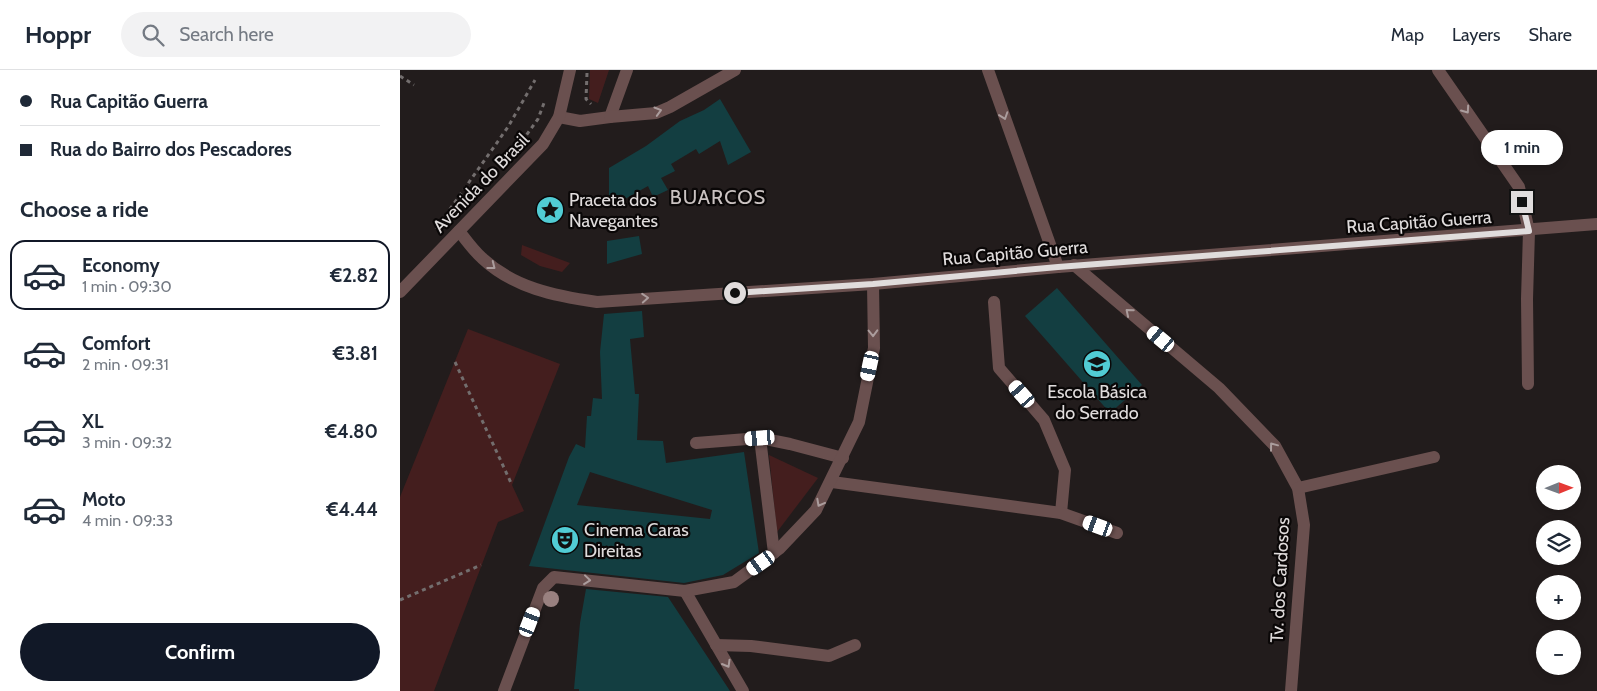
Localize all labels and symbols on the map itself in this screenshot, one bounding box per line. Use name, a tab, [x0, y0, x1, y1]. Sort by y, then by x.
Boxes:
one-way arrow	[1460, 104, 1469, 114]
one-way arrow	[654, 106, 663, 117]
one-way arrow	[998, 111, 1008, 120]
street label: Avenida do Brasil	[428, 128, 534, 237]
callout: 1 min	[1481, 129, 1563, 164]
district label: BUARCOS	[670, 185, 766, 209]
place label: Praceta dos Navegantes	[569, 189, 658, 232]
route end	[1511, 191, 1533, 213]
place icon: Praceta dos Navegantes	[535, 195, 565, 225]
street label: Rua Capitão Guerra	[1346, 206, 1493, 238]
street label: Rua Capitão Guerra	[942, 236, 1089, 270]
one-way arrow	[486, 261, 495, 269]
route start	[724, 282, 746, 304]
one-way arrow	[642, 293, 650, 304]
one-way arrow	[1126, 309, 1135, 318]
car	[1144, 324, 1177, 354]
one-way arrow	[868, 329, 879, 337]
school or university icon: Escola Básica do Serrado	[1082, 349, 1112, 379]
car	[859, 350, 880, 382]
car	[1006, 378, 1037, 410]
place label: Escola Básica do Serrado	[1047, 381, 1147, 424]
car	[744, 429, 775, 447]
one-way arrow	[1271, 443, 1279, 452]
north arrow	[1536, 465, 1581, 510]
one-way arrow	[817, 497, 827, 506]
car	[1081, 514, 1114, 538]
street label: Tv. dos Cardosos	[1266, 517, 1294, 643]
place label: Cinema Caras Direitas	[584, 519, 689, 562]
theatre icon: Cinema Caras Direitas	[550, 525, 580, 555]
car	[744, 548, 777, 578]
one-way arrow	[583, 574, 591, 585]
car	[517, 605, 542, 639]
one-way arrow	[721, 659, 731, 668]

